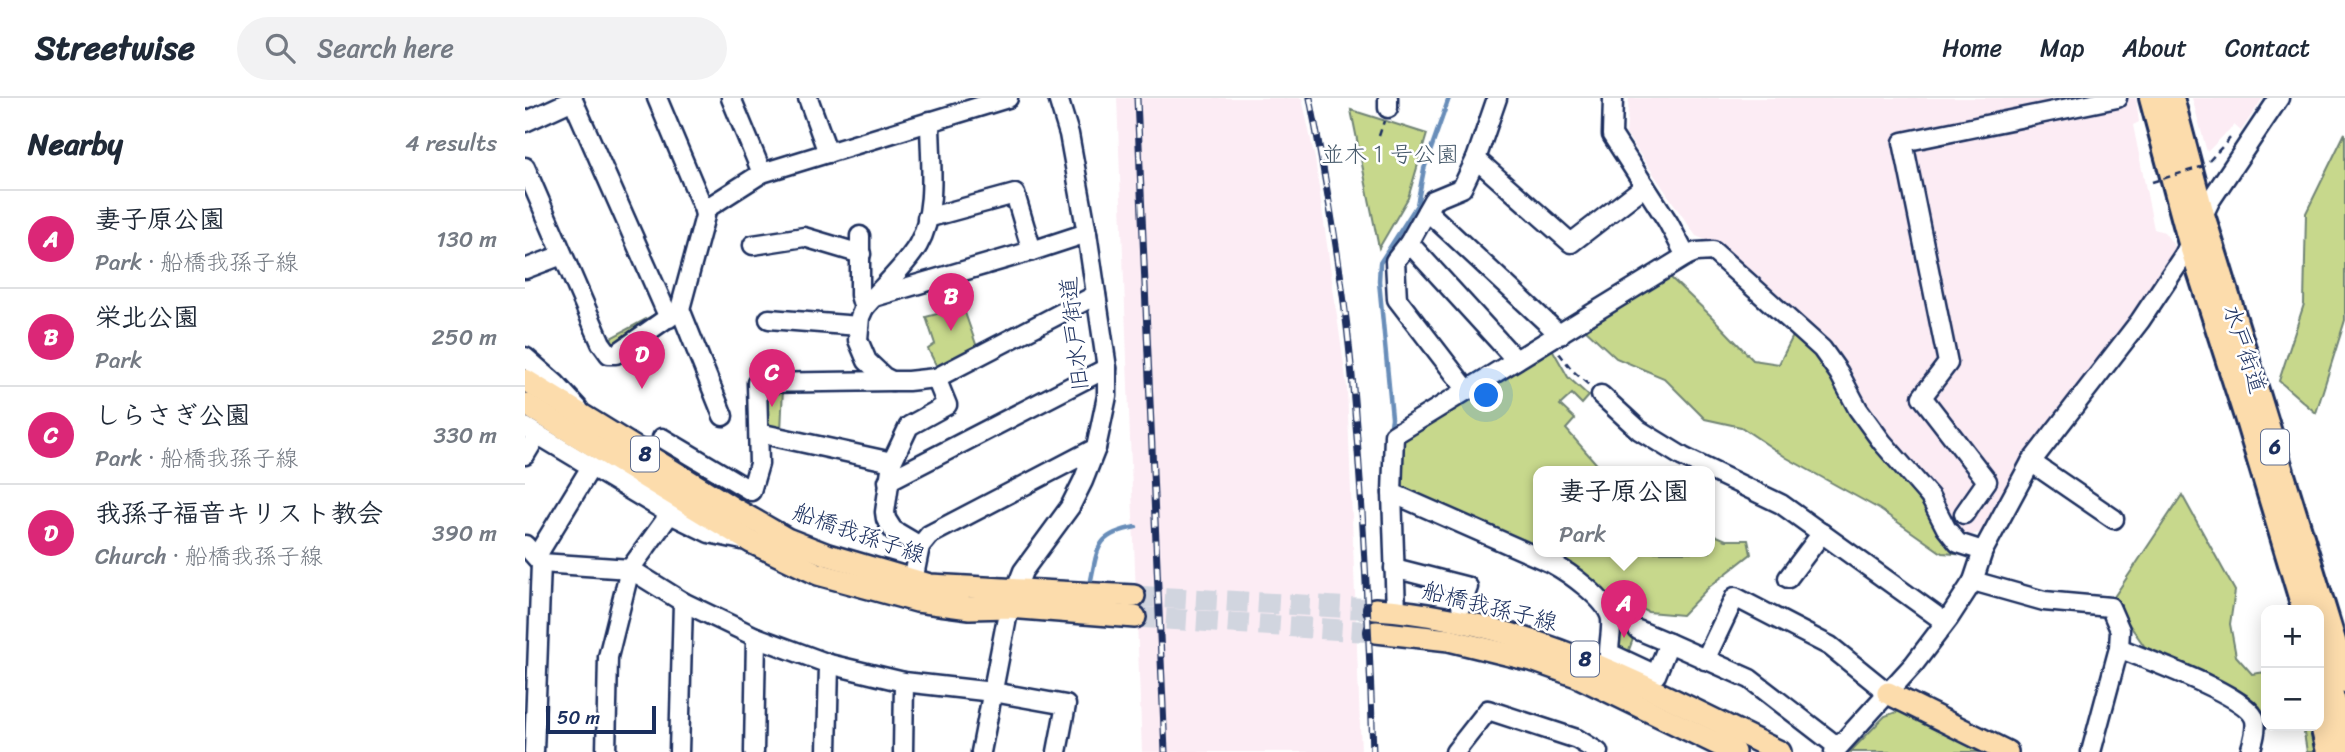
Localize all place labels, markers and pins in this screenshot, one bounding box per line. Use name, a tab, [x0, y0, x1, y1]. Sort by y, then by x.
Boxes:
pin: B	[928, 273, 974, 331]
pin: D	[619, 331, 665, 389]
pin: C	[749, 349, 795, 407]
pin: A	[1601, 580, 1647, 638]

